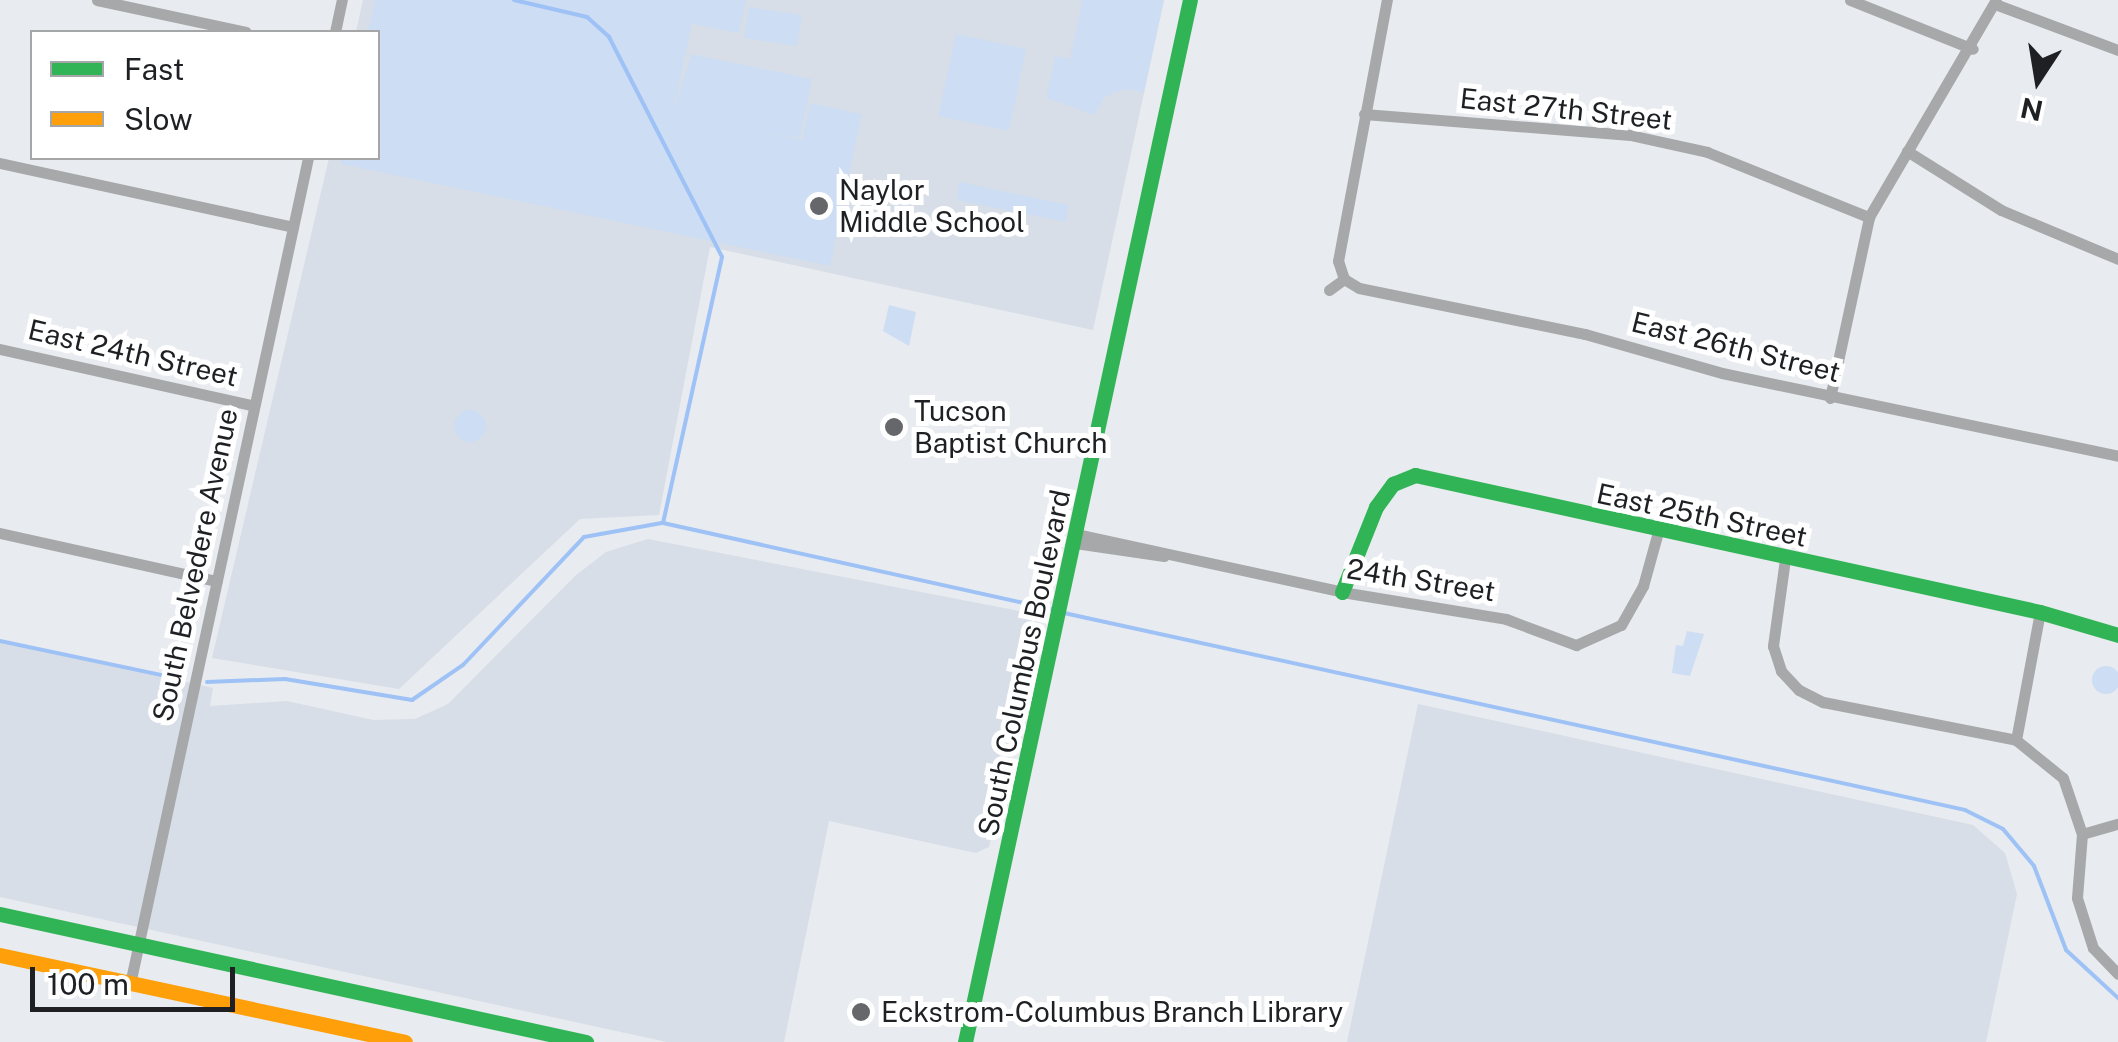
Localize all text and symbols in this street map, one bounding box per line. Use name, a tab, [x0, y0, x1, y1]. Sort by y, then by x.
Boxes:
legend	[30, 30, 380, 160]
north arrow	[1988, 30, 2088, 130]
text: Fast	[124, 51, 184, 87]
street label: East 27th Street	[1458, 81, 1674, 137]
text: N	[2018, 91, 2046, 128]
text: Slow	[124, 101, 193, 137]
place label: Naylor Middle School	[839, 173, 1025, 239]
marker: Naylor Middle School	[808, 195, 830, 217]
street label: East 26th Street	[1628, 305, 1844, 389]
street label: East 24th Street	[25, 313, 241, 393]
place label: Tucson Baptist Church	[914, 394, 1107, 460]
street label: South Belvedere Avenue	[145, 405, 245, 725]
marker: Tucson Baptist Church	[883, 416, 905, 438]
street label: East 25th Street	[1594, 476, 1810, 554]
street label: South Columbus Boulevard	[971, 487, 1077, 839]
street label: 24th Street	[1344, 552, 1498, 608]
scale bar	[35, 947, 240, 1009]
text: 100 m	[47, 966, 129, 1002]
place label: Eckstrom-Columbus Branch Library	[881, 995, 1343, 1029]
marker: Eckstrom-Columbus Branch Library	[850, 1001, 872, 1023]

